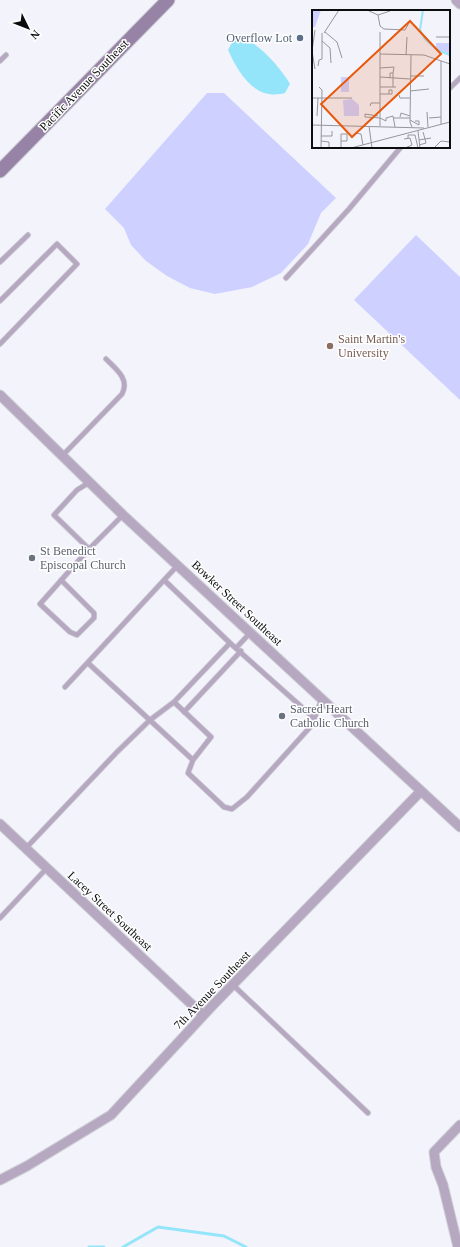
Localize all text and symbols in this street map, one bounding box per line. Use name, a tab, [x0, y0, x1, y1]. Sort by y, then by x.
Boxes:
north arrow	[8, 8, 48, 48]
inset map	[312, 10, 450, 148]
text: N	[28, 28, 42, 42]
place label: Overflow Lot	[226, 31, 293, 45]
marker: Overflow Lot	[295, 33, 305, 43]
street label: Pacific Avenue Southeast	[37, 36, 132, 134]
place label: Saint Martin's University	[338, 332, 405, 360]
marker: Saint Martin's University	[325, 341, 335, 351]
place label: St Benedict Episcopal Church	[40, 544, 126, 572]
marker: St Benedict Episcopal Church	[27, 553, 37, 563]
street label: Bowker Street Southeast	[189, 557, 286, 649]
place label: Sacred Heart Catholic Church	[290, 702, 369, 730]
marker: Sacred Heart Catholic Church	[277, 711, 287, 721]
street label: Lacey Street Southeast	[65, 868, 155, 954]
street label: 7th Avenue Southeast	[171, 947, 254, 1032]

